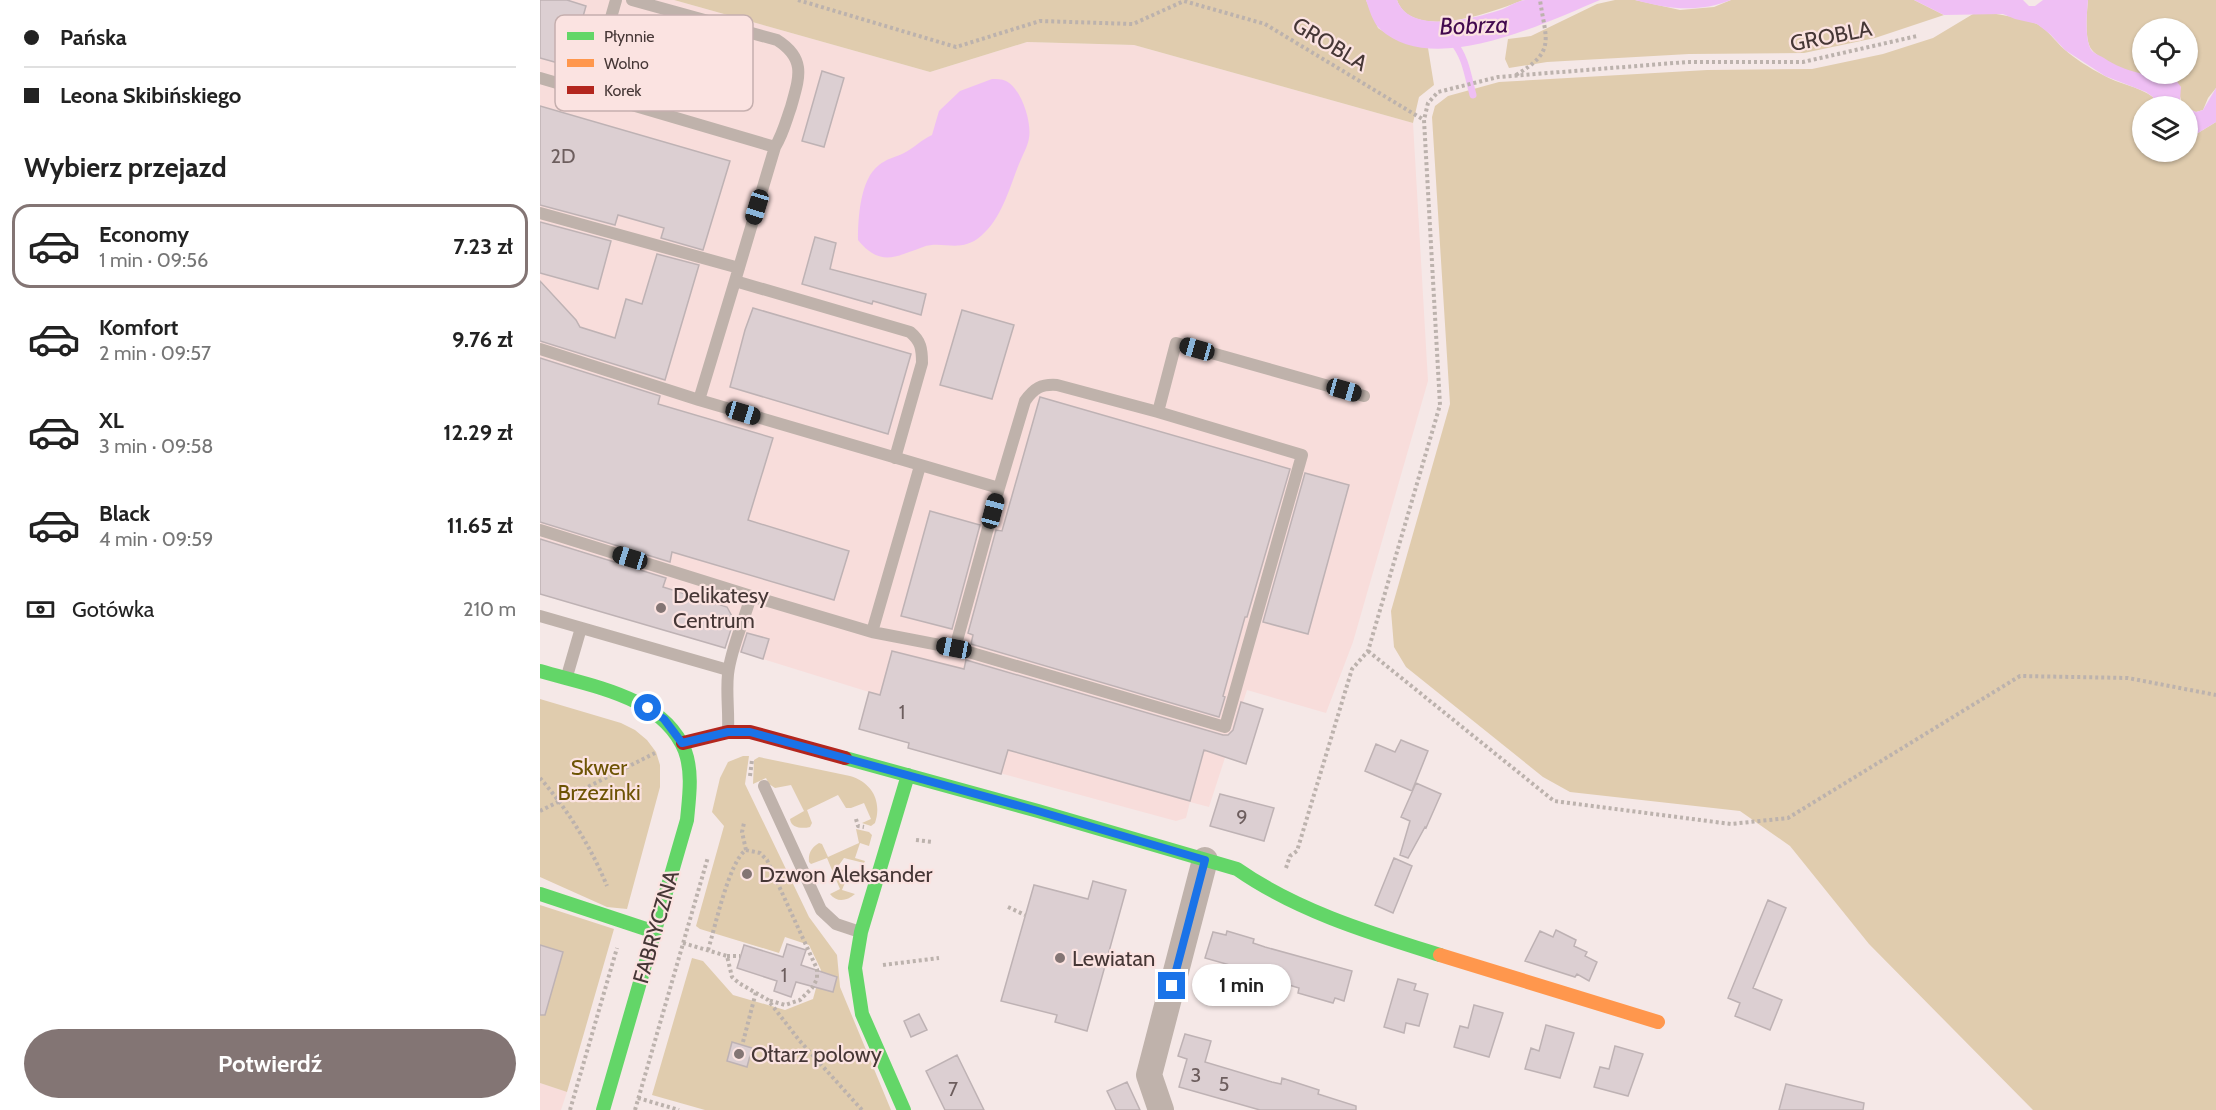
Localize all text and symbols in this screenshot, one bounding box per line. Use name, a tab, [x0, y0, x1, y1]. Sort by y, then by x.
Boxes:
water label: Bobrza	[1439, 9, 1509, 41]
street label: GROBLA	[1288, 11, 1373, 77]
legend	[555, 15, 753, 111]
street label: GROBLA	[1788, 15, 1875, 57]
map controls	[2132, 18, 2198, 162]
button: locate	[2132, 18, 2198, 84]
text: Pańska	[60, 24, 127, 51]
text: Płynnie	[604, 27, 654, 46]
text: Wolno	[604, 54, 649, 73]
text: Korek	[604, 81, 642, 100]
text: Leona Skibińskiego	[60, 82, 241, 109]
button: layers	[2132, 96, 2198, 162]
house number: 2D	[550, 144, 576, 168]
text: Wybierz przejazd	[24, 151, 227, 184]
car	[743, 187, 771, 227]
icon: car	[27, 219, 81, 273]
text: Economy	[99, 221, 189, 248]
text: 7.23 zł	[453, 233, 513, 260]
text: 1 min · 09:56	[99, 248, 208, 272]
icon: car	[27, 312, 81, 366]
text: Komfort	[99, 314, 178, 341]
text: 9.76 zł	[452, 326, 513, 353]
car	[1177, 335, 1217, 363]
text: 2 min · 09:57	[99, 341, 211, 365]
car	[1324, 376, 1364, 404]
car	[723, 399, 763, 427]
icon: car	[27, 405, 81, 459]
text: XL	[99, 407, 124, 434]
text: 12.29 zł	[443, 419, 513, 446]
text: 3 min · 09:58	[99, 434, 213, 458]
car	[980, 491, 1006, 531]
icon: car	[27, 498, 81, 552]
text: Black	[99, 500, 150, 527]
text: 11.65 zł	[447, 512, 513, 539]
text: 4 min · 09:59	[99, 527, 213, 551]
car	[610, 544, 650, 572]
place label: Delikatesy Centrum	[673, 582, 769, 634]
icon: cash	[24, 593, 57, 626]
text: Gotówka	[72, 596, 154, 623]
text: 210 m	[463, 597, 516, 621]
marker: Delikatesy Centrum	[654, 601, 668, 615]
car	[935, 636, 973, 660]
route start	[634, 694, 661, 721]
house number: 1	[899, 700, 905, 724]
park label: Skwer Brzezinki	[557, 754, 641, 806]
house number: 9	[1236, 805, 1248, 829]
place label: Dzwon Aleksander	[759, 861, 932, 888]
street label: FABRYCZNA	[627, 867, 685, 987]
marker: Dzwon Aleksander	[740, 867, 754, 881]
place label: Lewiatan	[1072, 945, 1155, 972]
marker: Lewiatan	[1053, 951, 1067, 965]
house number: 1	[781, 963, 787, 987]
callout: 1 min	[1193, 965, 1292, 1007]
route end	[1158, 972, 1185, 999]
text: 1 min	[1219, 973, 1264, 997]
button: Potwierdź	[24, 1029, 516, 1098]
place label: Ołtarz polowy	[751, 1041, 882, 1068]
marker: Ołtarz polowy	[732, 1047, 746, 1061]
house number: 3	[1191, 1063, 1201, 1087]
house number: 5	[1219, 1072, 1229, 1096]
house number: 7	[948, 1077, 958, 1101]

